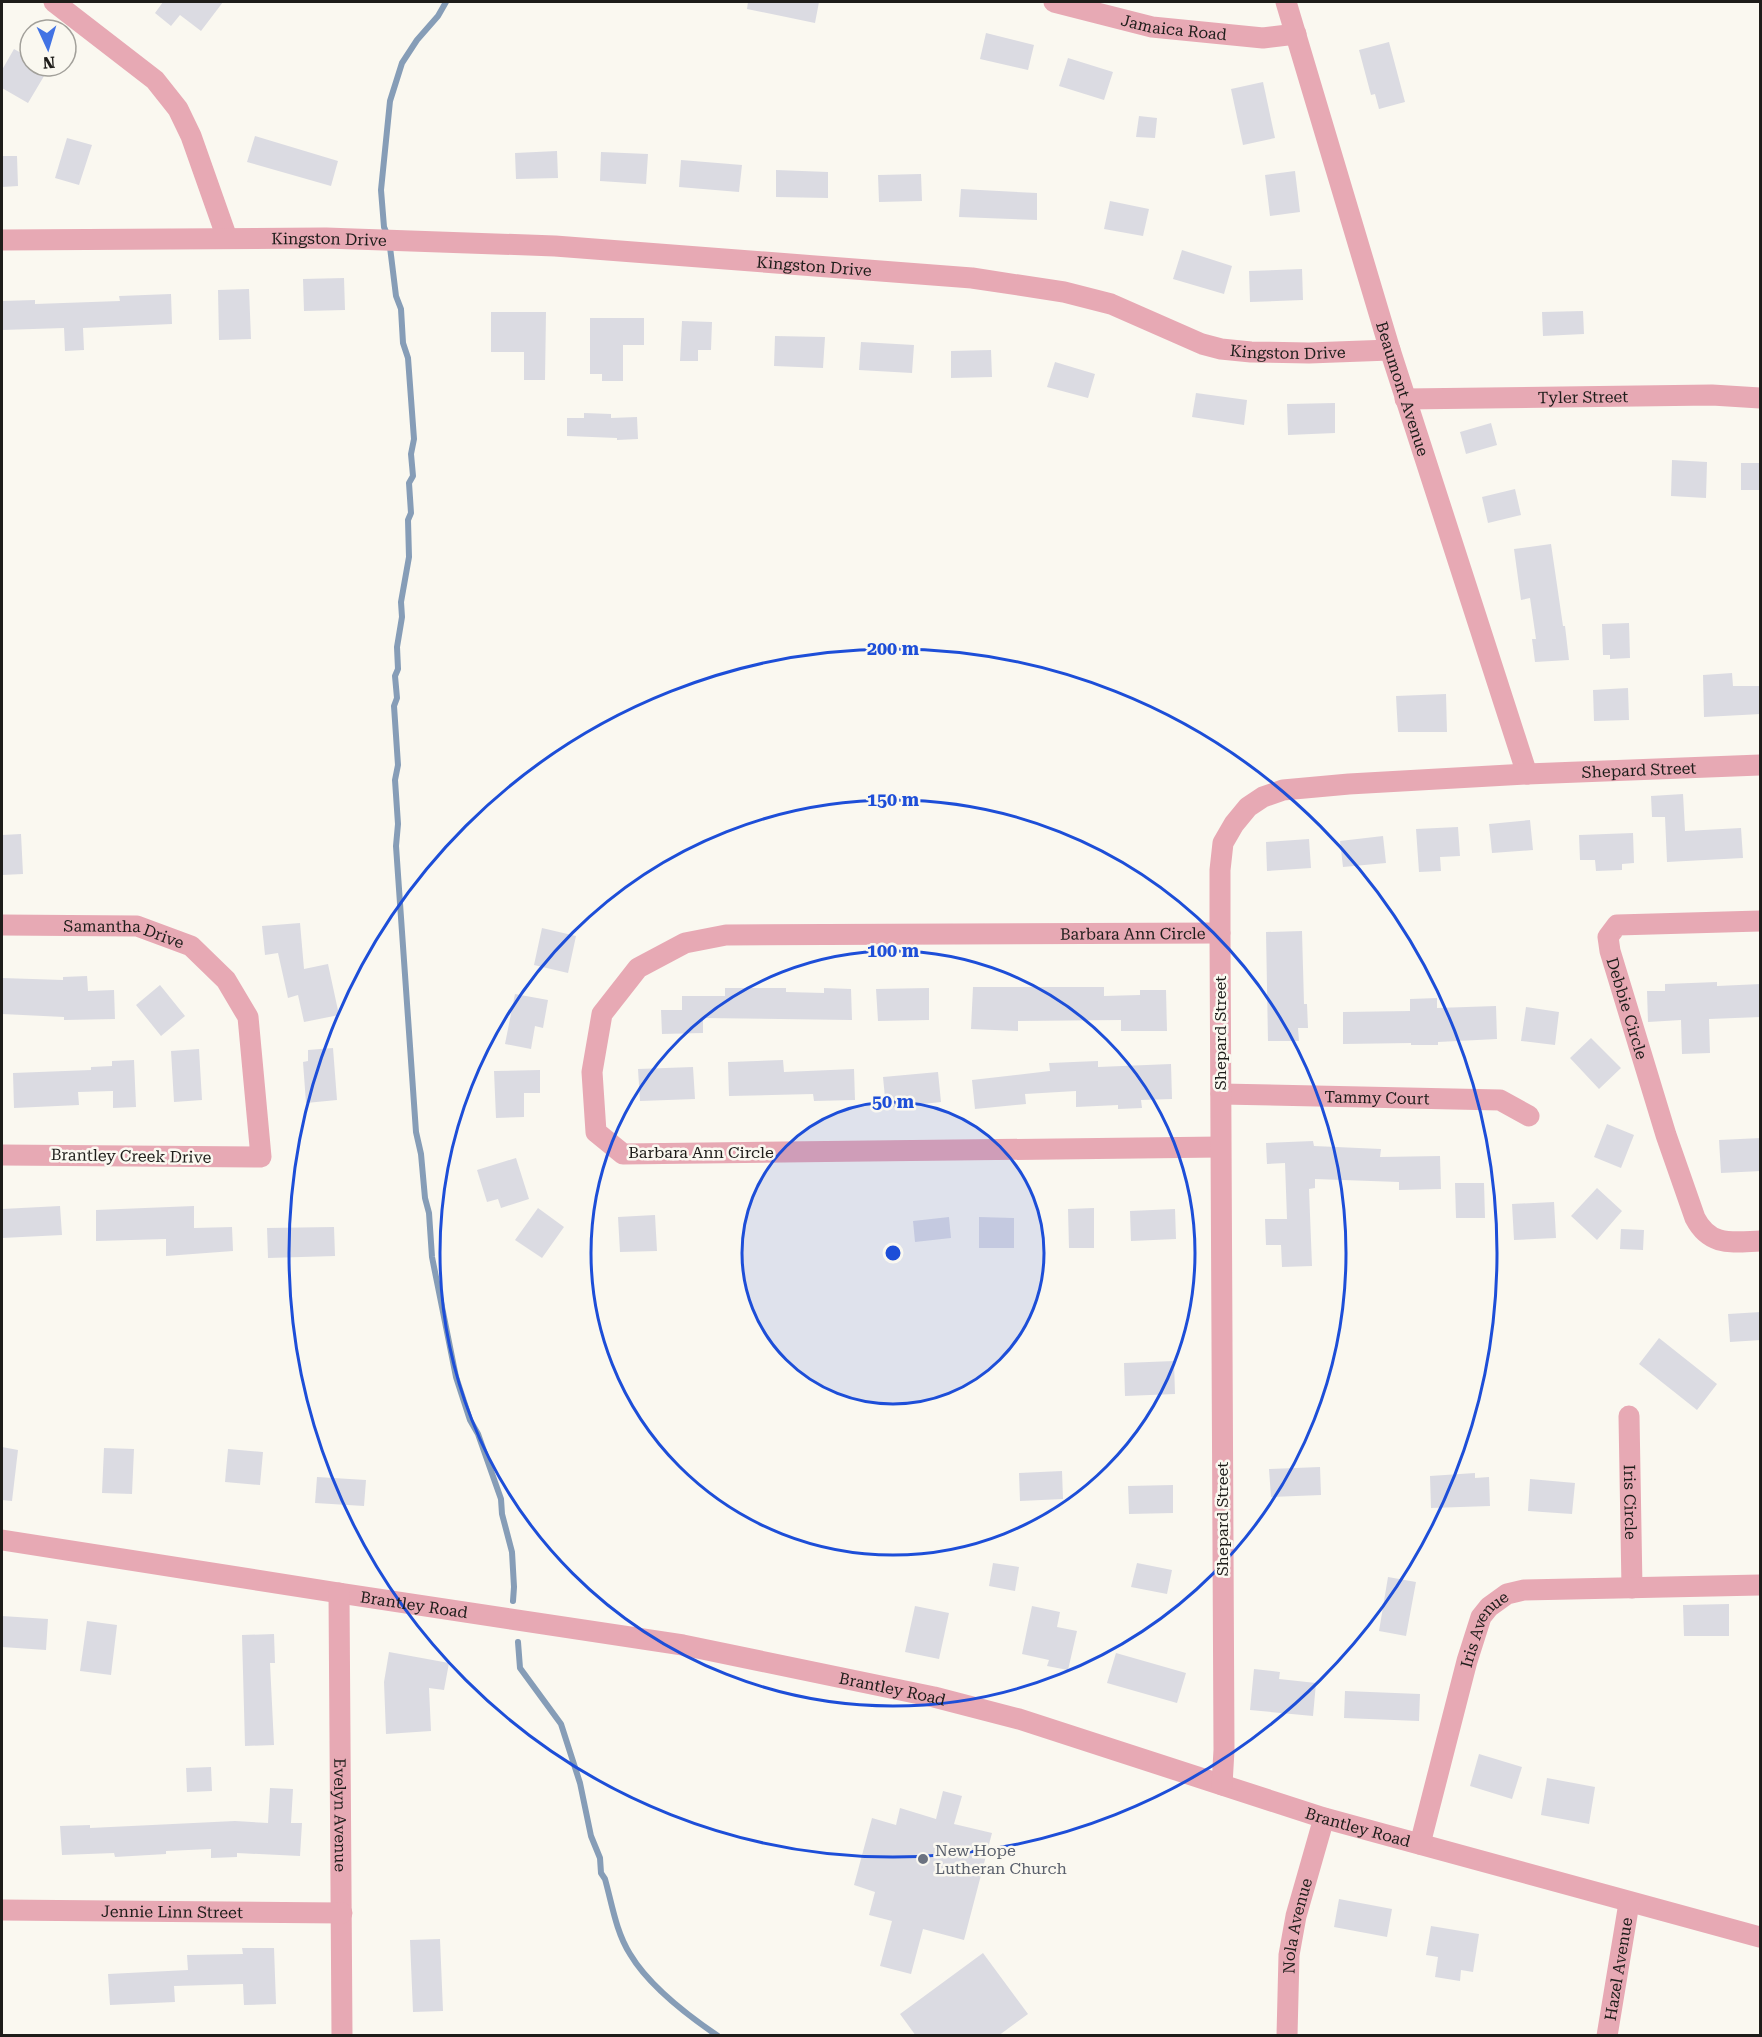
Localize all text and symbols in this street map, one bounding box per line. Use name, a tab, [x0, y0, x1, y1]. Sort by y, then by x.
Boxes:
street label: Jamaica Road	[1119, 10, 1228, 44]
north arrow	[18, 18, 78, 78]
text: N	[42, 53, 56, 72]
street label: Kingston Drive	[271, 228, 387, 250]
street label: Kingston Drive	[756, 252, 873, 280]
street label: Beaumont Avenue	[1372, 319, 1433, 459]
street label: Kingston Drive	[1229, 340, 1346, 363]
street label: Tyler Street	[1538, 387, 1628, 407]
text: 200 m	[867, 638, 920, 659]
street label: Shepard Street	[1581, 758, 1697, 781]
text: 150 m	[867, 789, 920, 810]
street label: Samantha Drive	[63, 916, 187, 952]
street label: Barbara Ann Circle	[1060, 924, 1206, 943]
text: 100 m	[867, 940, 920, 961]
street label: Debbie Circle	[1603, 955, 1652, 1062]
street label: Shepard Street	[1211, 976, 1230, 1090]
street label: Tammy Court	[1324, 1087, 1430, 1108]
text: 50 m	[872, 1091, 915, 1112]
street label: Barbara Ann Circle	[628, 1143, 774, 1162]
street label: Brantley Creek Drive	[51, 1145, 212, 1167]
centre of rings	[883, 1243, 903, 1263]
street label: Shepard Street	[1213, 1462, 1232, 1576]
street label: Iris Circle	[1620, 1464, 1641, 1540]
street label: Brantley Road	[359, 1587, 469, 1622]
street label: Iris Avenue	[1456, 1587, 1512, 1670]
street label: Brantley Road	[837, 1668, 948, 1709]
street label: Evelyn Avenue	[331, 1758, 350, 1872]
street label: Brantley Road	[1303, 1803, 1413, 1851]
place label: New Hope Lutheran Church	[935, 1841, 1067, 1878]
marker: New Hope Lutheran Church	[916, 1852, 930, 1866]
street label: Nola Avenue	[1279, 1876, 1316, 1974]
street label: Jennie Linn Street	[101, 1901, 243, 1922]
street label: Hazel Avenue	[1600, 1916, 1636, 2022]

